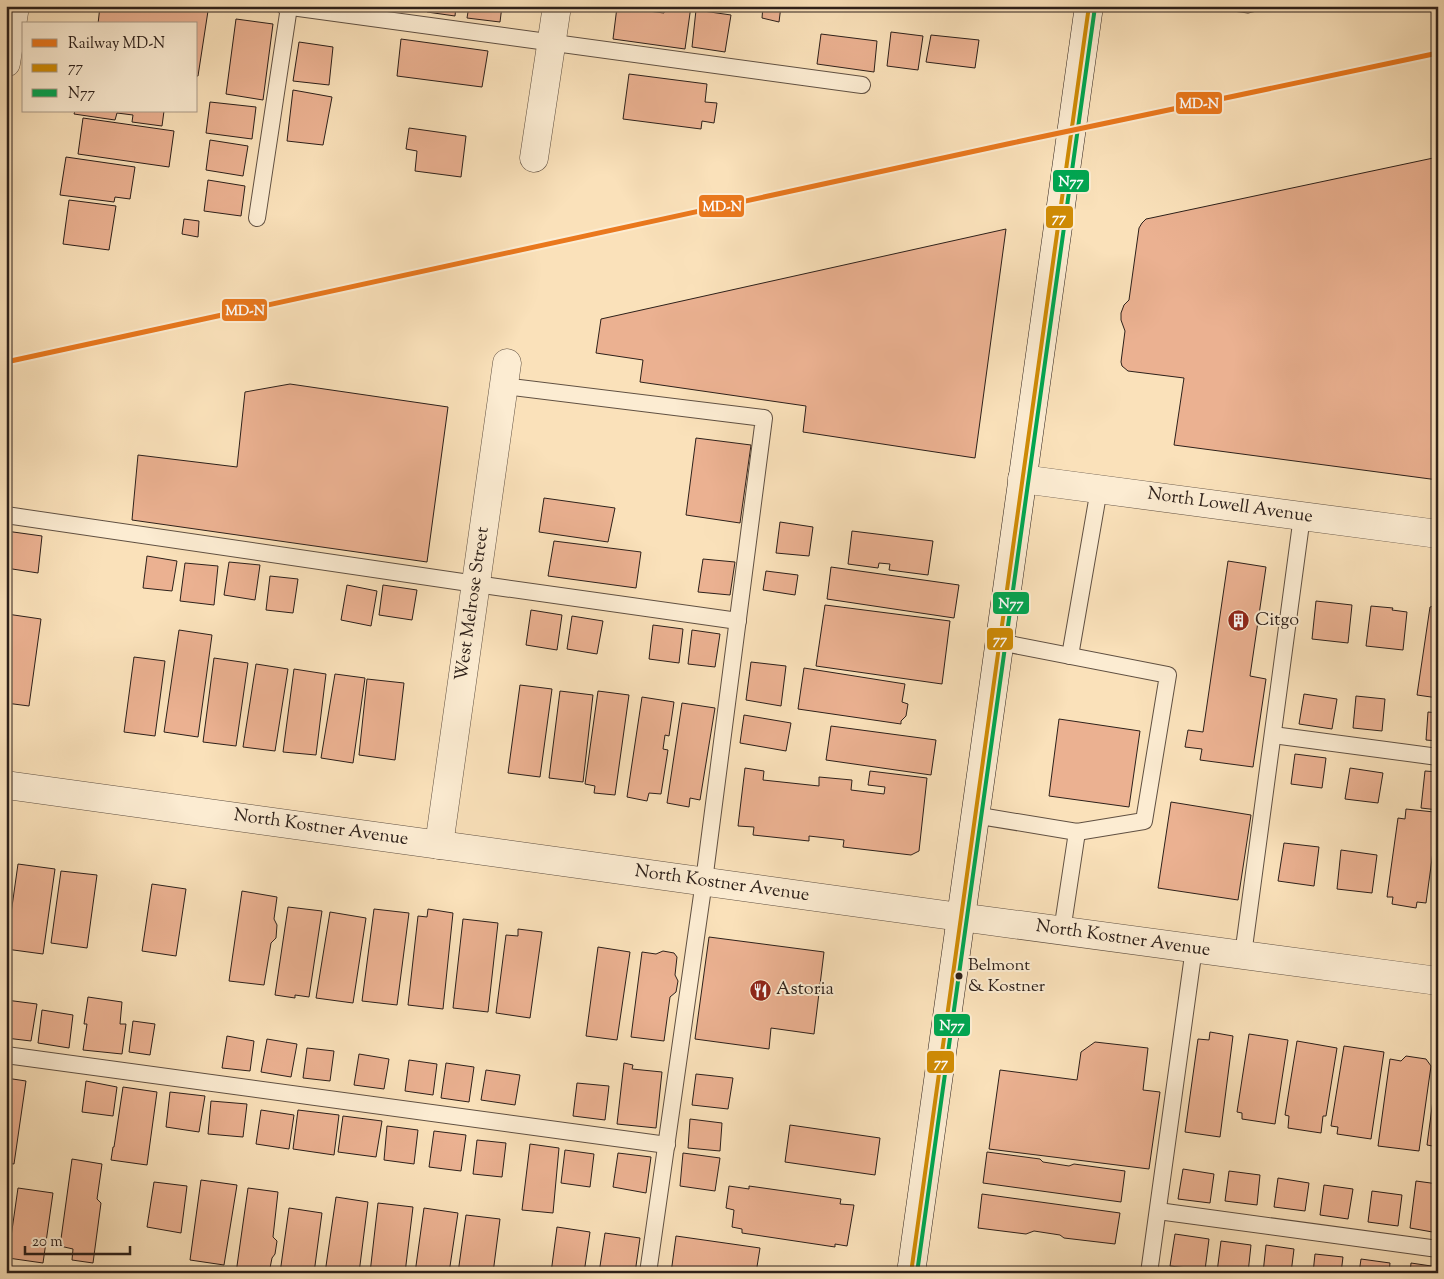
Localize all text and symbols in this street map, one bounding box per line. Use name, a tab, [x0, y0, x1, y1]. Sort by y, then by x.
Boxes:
legend	[22, 22, 198, 112]
text: Railway MD-N	[68, 34, 165, 55]
text: 77	[68, 58, 84, 79]
text: N77	[68, 84, 95, 105]
line badge: MD-N	[1175, 91, 1223, 115]
text: MD-N	[1179, 95, 1219, 115]
line badge: N77	[1052, 169, 1090, 193]
text: N77	[1058, 173, 1085, 193]
line badge: MD-N	[698, 194, 745, 218]
text: MD-N	[702, 198, 742, 218]
line badge: 77	[1045, 205, 1074, 229]
text: 77	[1052, 209, 1067, 229]
line badge: MD-N	[221, 298, 268, 322]
text: MD-N	[225, 302, 265, 322]
street label: North Lowell Avenue	[1146, 482, 1314, 530]
street label: West Melrose Street	[449, 525, 497, 683]
line badge: N77	[992, 591, 1030, 615]
text: N77	[998, 595, 1025, 615]
place label: Citgo	[1255, 608, 1299, 634]
building icon: Citgo	[1227, 609, 1251, 633]
line badge: 77	[986, 627, 1014, 651]
text: 77	[993, 631, 1008, 651]
street label: North Kostner Avenue	[232, 803, 410, 853]
street label: North Kostner Avenue	[633, 859, 811, 909]
street label: North Kostner Avenue	[1034, 914, 1212, 964]
place label: Belmont & Kostner	[968, 954, 1046, 999]
marker: Belmont & Kostner	[954, 971, 964, 981]
place label: Astoria	[776, 977, 834, 1003]
restaurant icon: Astoria	[748, 978, 772, 1002]
line badge: N77	[933, 1013, 971, 1037]
text: N77	[939, 1017, 966, 1037]
line badge: 77	[926, 1050, 955, 1074]
text: 77	[934, 1054, 949, 1074]
scale bar	[25, 1224, 130, 1256]
text: 20 m	[32, 1232, 63, 1253]

